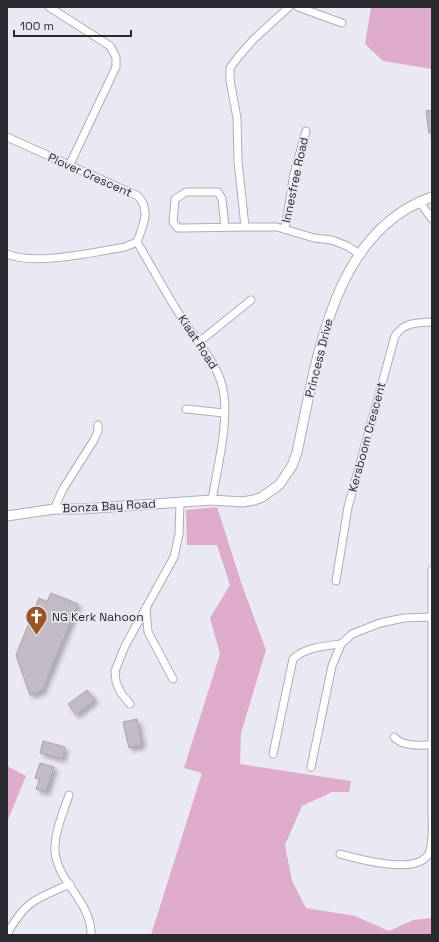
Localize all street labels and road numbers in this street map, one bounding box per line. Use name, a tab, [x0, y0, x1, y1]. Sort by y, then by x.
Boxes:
street label: Innesfree Road	[278, 136, 312, 224]
street label: Plover Crescent	[45, 149, 135, 201]
street label: Kiaat Road	[174, 312, 222, 372]
street label: Princess Drive	[301, 317, 337, 399]
street label: Kersboom Crescent	[345, 380, 389, 494]
street label: Bonza Bay Road	[62, 496, 156, 516]

